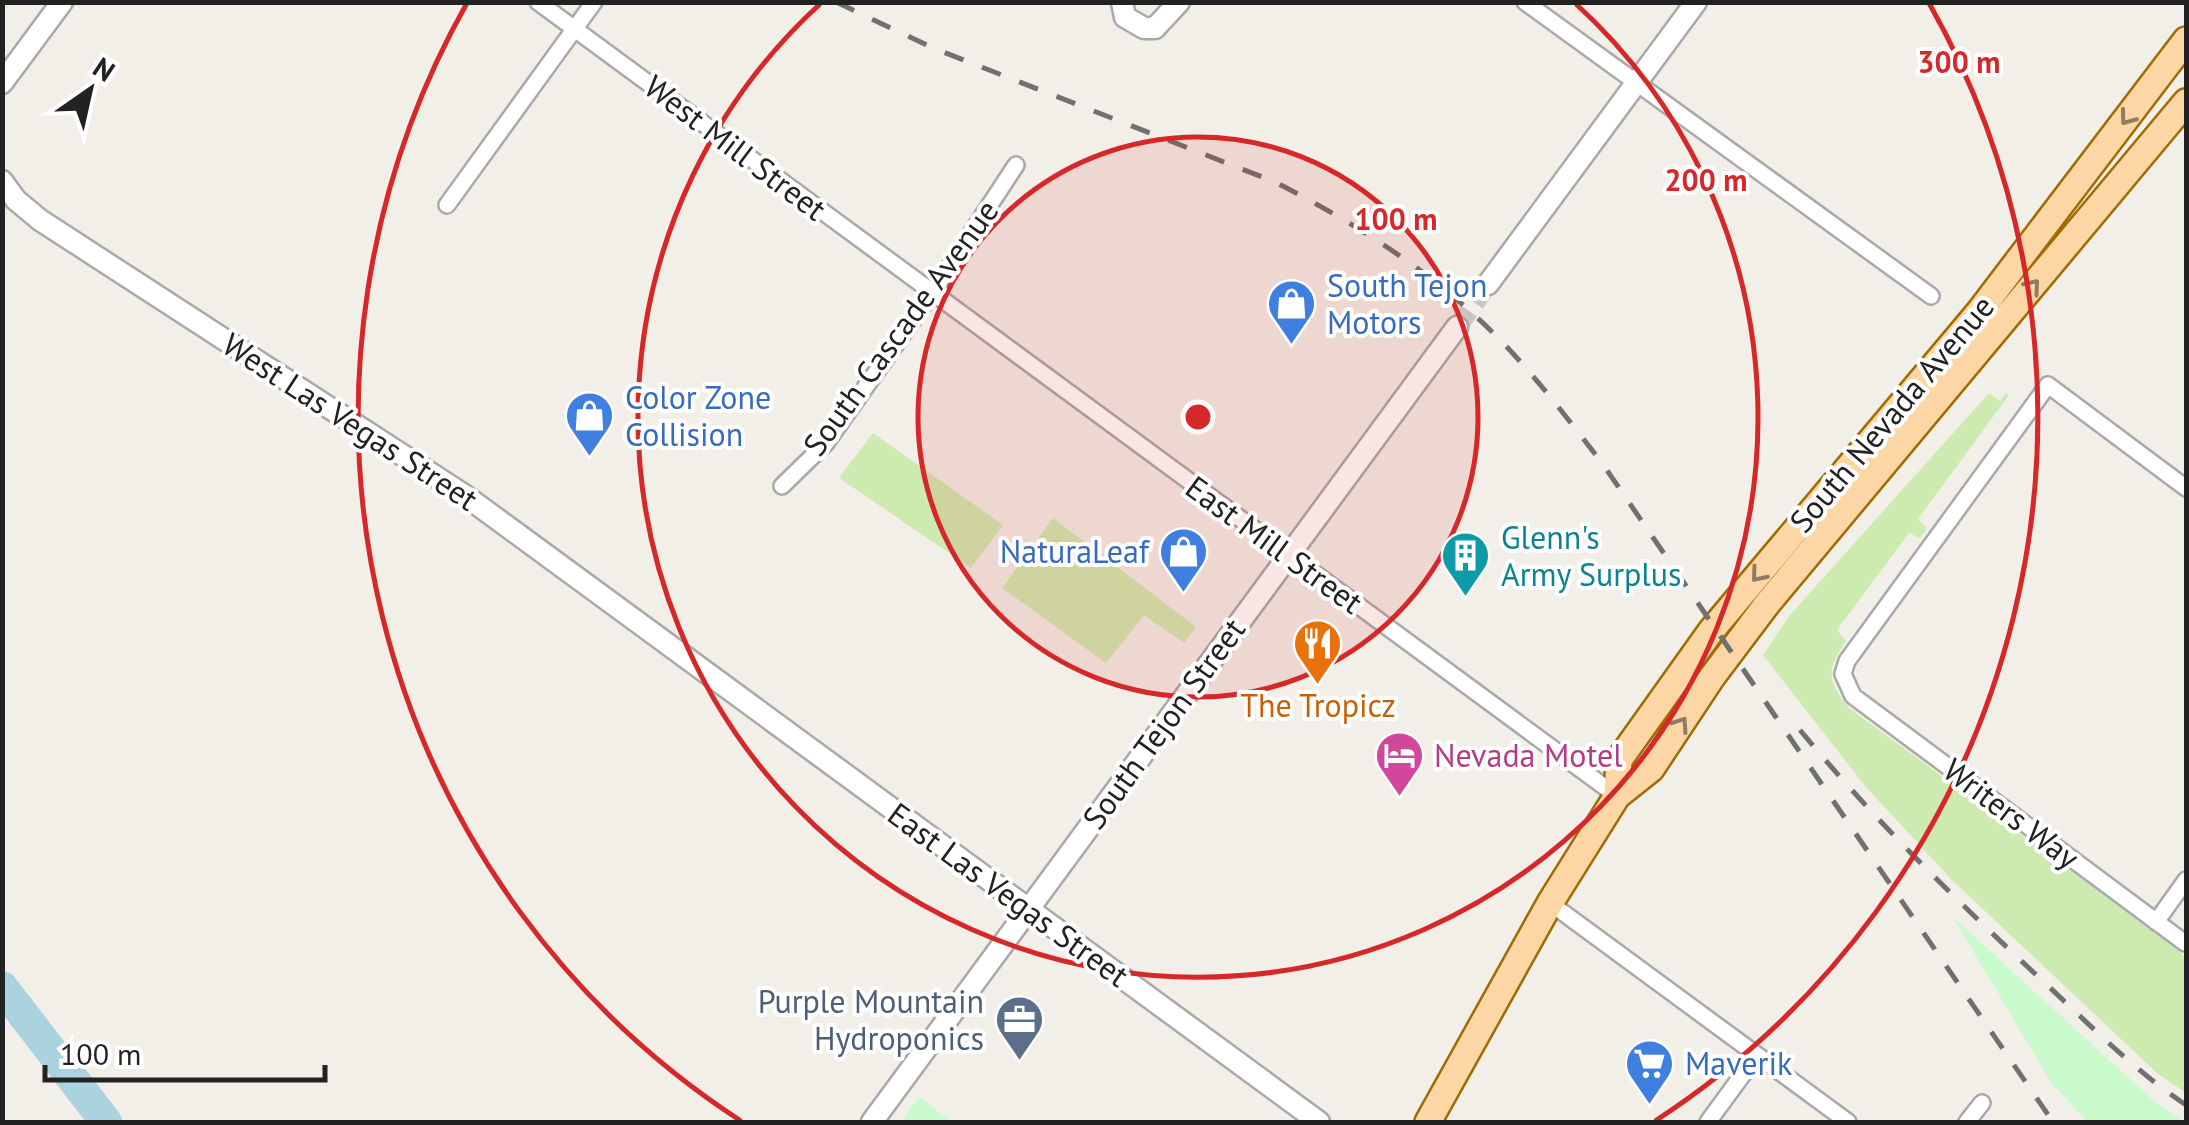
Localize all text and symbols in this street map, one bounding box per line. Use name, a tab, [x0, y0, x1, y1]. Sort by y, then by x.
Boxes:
north arrow	[40, 40, 140, 140]
text: 300 m	[1918, 42, 2000, 81]
text: N	[86, 48, 122, 89]
street label: West Mill Street	[636, 65, 835, 229]
one-way arrow	[2122, 107, 2139, 125]
text: 200 m	[1665, 160, 1747, 199]
street label: South Cascade Avenue	[793, 191, 1007, 464]
text: 100 m	[1355, 199, 1437, 238]
place label: South Tejon Motors	[1327, 264, 1487, 343]
shop icon: South Tejon Motors	[1266, 278, 1318, 346]
one-way arrow	[2021, 280, 2039, 298]
street label: South Nevada Avenue	[1780, 286, 2003, 541]
street label: West Las Vegas Street	[215, 323, 486, 519]
place label: Color Zone Collision	[625, 376, 771, 455]
shop icon: Color Zone Collision	[564, 390, 616, 458]
centre of rings	[1180, 399, 1216, 435]
street label: East Mill Street	[1178, 466, 1371, 623]
place label: Glenn's Army Surplus	[1501, 516, 1681, 595]
shop icon: NaturaLeaf	[1158, 526, 1210, 594]
place label: NaturaLeaf	[1000, 530, 1151, 572]
building icon: Glenn's Army Surplus	[1440, 530, 1492, 598]
one-way arrow	[1752, 564, 1770, 582]
street label: South Tejon Street	[1073, 610, 1254, 837]
restaurant icon: The Tropicz	[1292, 618, 1344, 686]
place label: The Tropicz	[1240, 684, 1396, 726]
one-way arrow	[1669, 716, 1687, 735]
hotel icon: Nevada Motel	[1373, 730, 1425, 798]
place label: Nevada Motel	[1434, 734, 1623, 776]
street label: Writers Way	[1935, 748, 2088, 878]
street label: East Las Vegas Street	[880, 793, 1137, 996]
place label: Purple Mountain Hydroponics	[758, 980, 984, 1059]
office icon: Purple Mountain Hydroponics	[993, 994, 1045, 1062]
scale bar	[45, 1020, 325, 1082]
text: 100 m	[60, 1034, 141, 1073]
supermarket icon: Maverik	[1624, 1038, 1676, 1106]
place label: Maverik	[1685, 1042, 1793, 1084]

